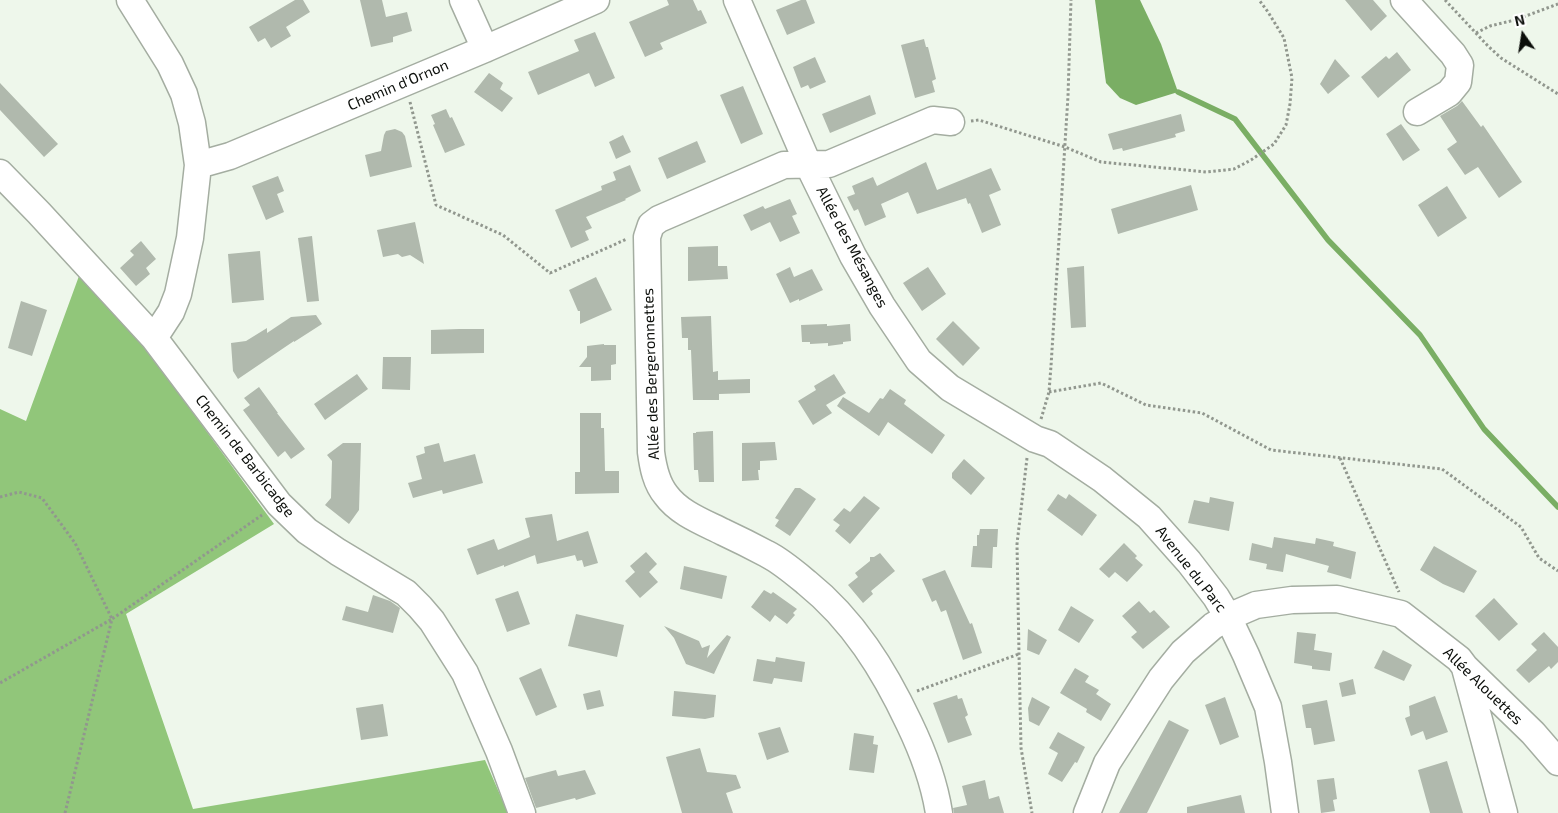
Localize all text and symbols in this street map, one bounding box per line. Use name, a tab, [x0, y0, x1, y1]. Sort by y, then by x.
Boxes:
north arrow	[1498, 10, 1548, 60]
text: N	[1513, 10, 1526, 29]
street label: Chemin d'Ornon	[345, 56, 451, 114]
street label: Allée des Mésanges	[812, 183, 892, 311]
street label: Allée des Bergeronnettes	[639, 288, 663, 460]
street label: Chemin de Barbicadge	[192, 391, 298, 521]
street label: Avenue du Parc	[1152, 522, 1230, 616]
street label: Allée Alouettes	[1439, 644, 1527, 728]

